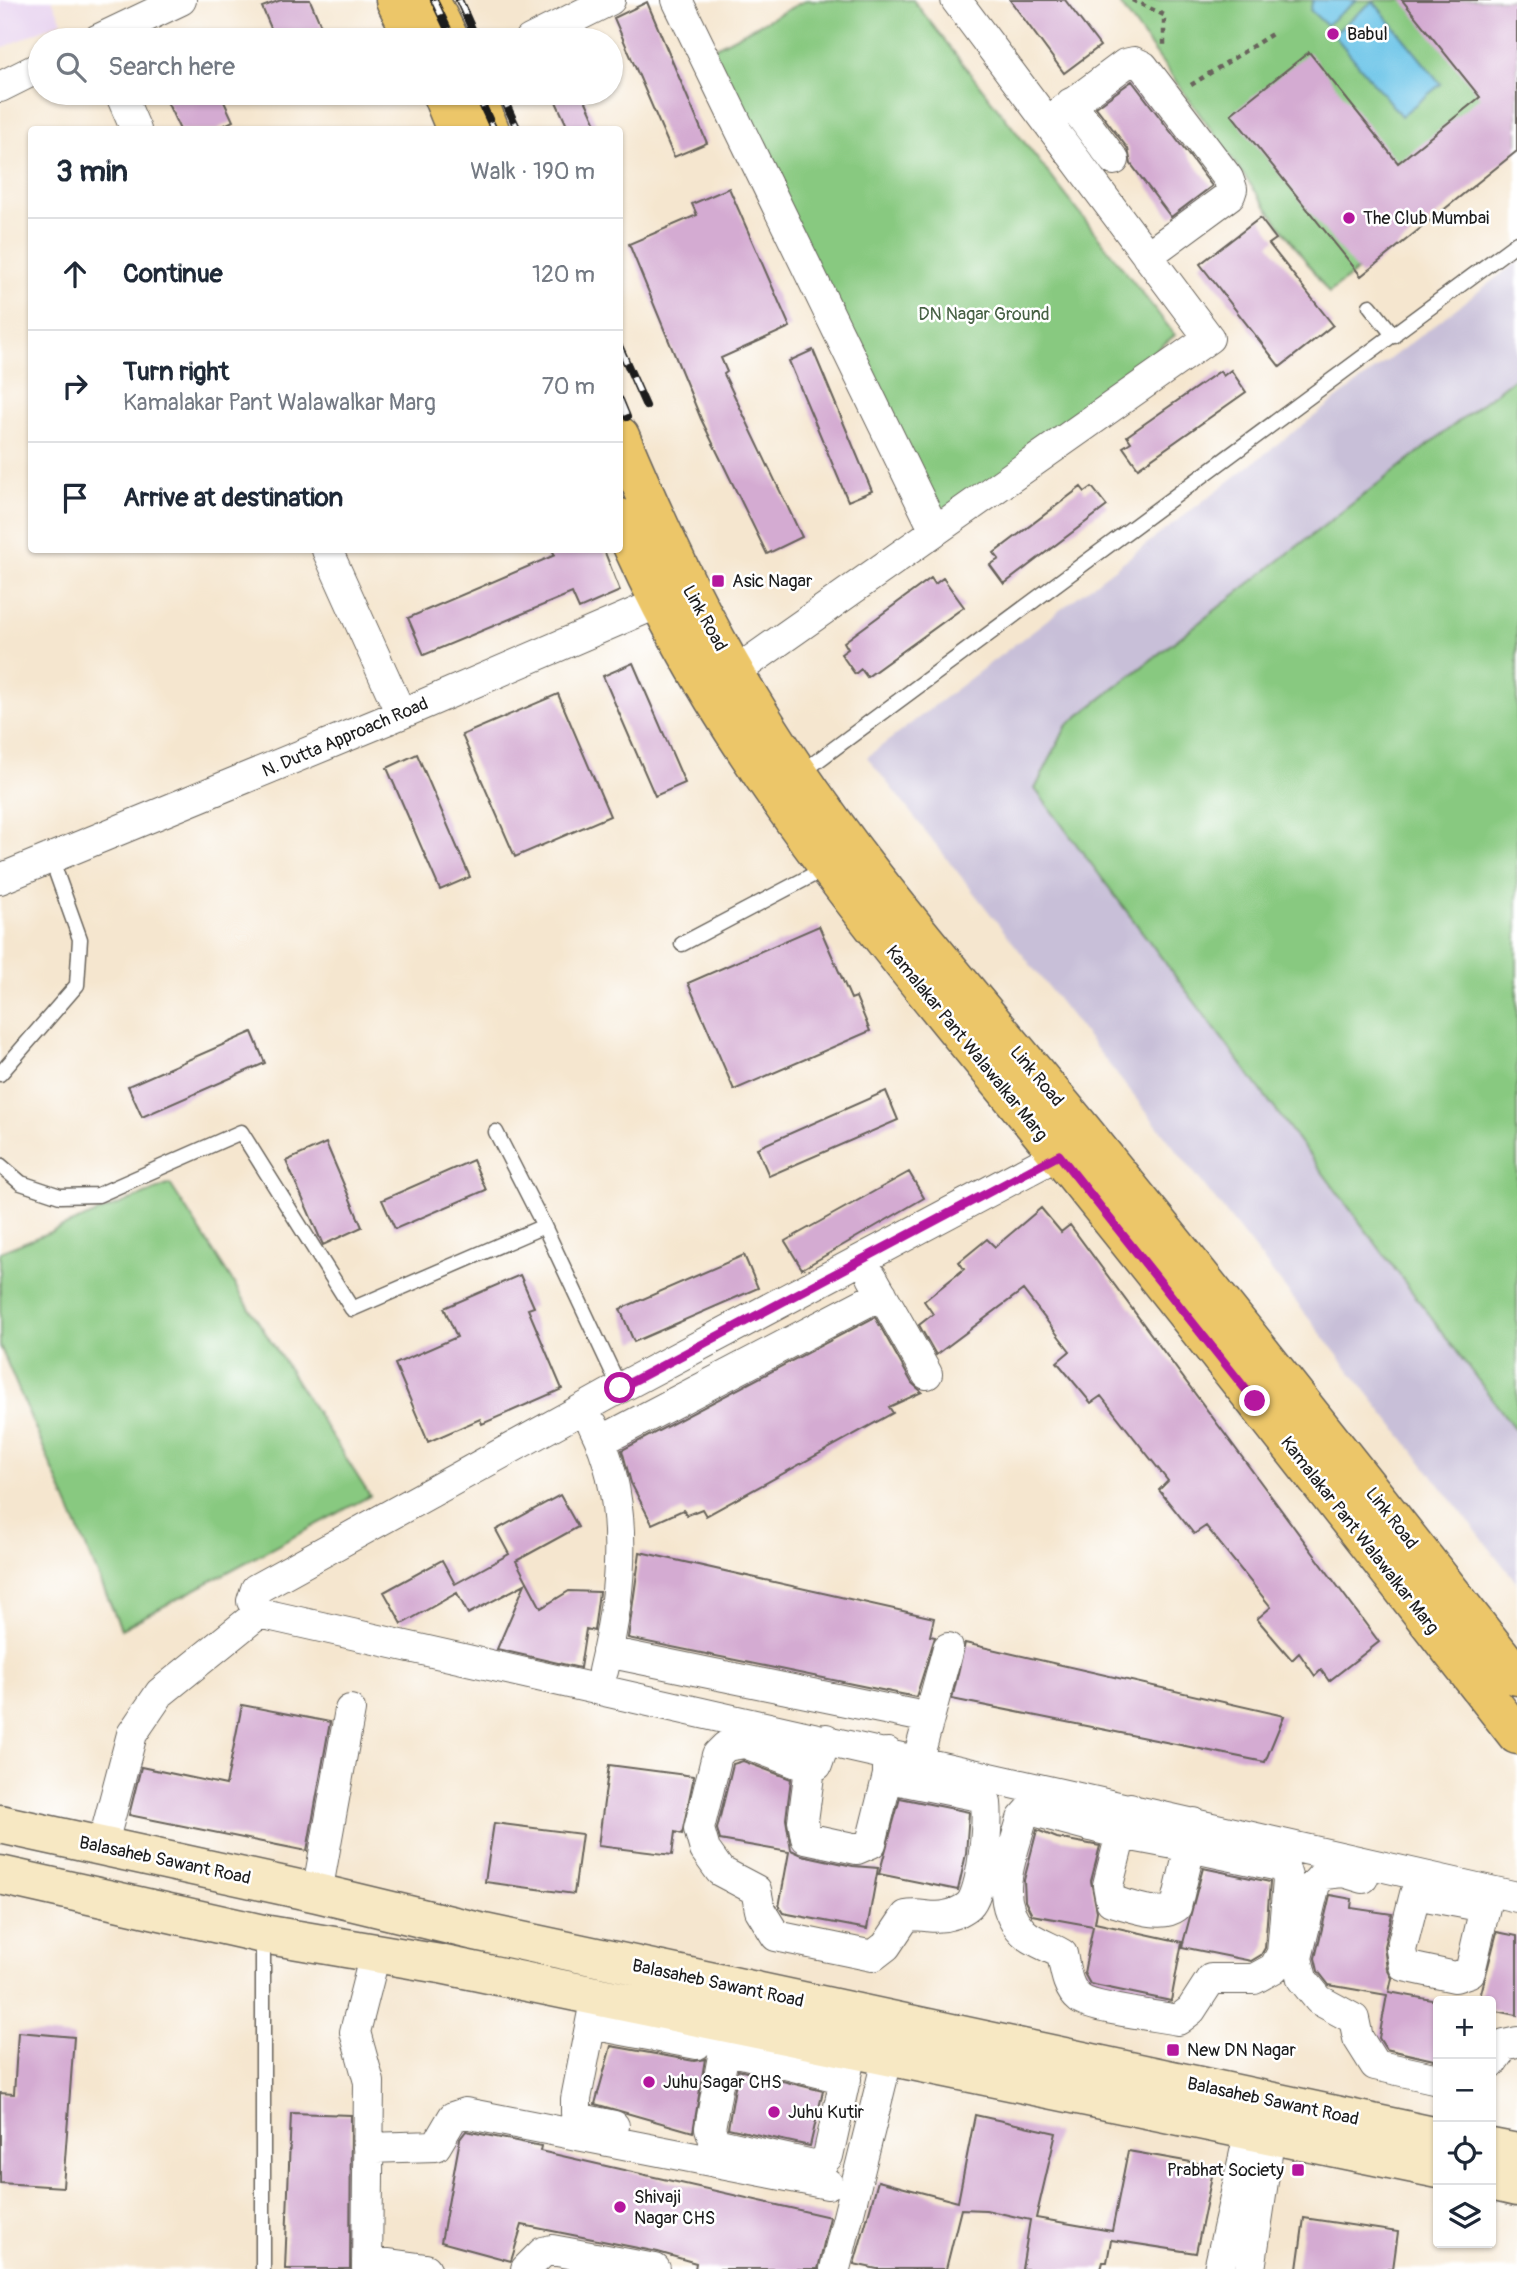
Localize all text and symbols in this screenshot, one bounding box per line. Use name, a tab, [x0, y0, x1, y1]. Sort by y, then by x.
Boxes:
place label: Babul	[1347, 23, 1388, 46]
marker: Babul	[1325, 26, 1341, 42]
search box	[28, 28, 623, 105]
icon: search	[52, 48, 90, 86]
text: Search here	[108, 51, 235, 83]
text: 3 min	[56, 153, 128, 190]
text: Walk · 190 m	[470, 157, 595, 186]
place label: The Club Mumbai	[1363, 207, 1489, 230]
marker: The Club Mumbai	[1341, 210, 1357, 226]
icon: ahead	[56, 255, 94, 293]
text: Continue	[123, 258, 223, 290]
text: 120 m	[532, 260, 595, 289]
park label: DN Nagar Ground	[918, 303, 1050, 326]
text: Turn right	[123, 356, 229, 388]
icon: right	[56, 367, 94, 405]
text: 70 m	[542, 372, 595, 401]
text: Kamalakar Pant Walawalkar Marg	[123, 388, 436, 417]
icon: arrive	[56, 479, 94, 517]
text: Arrive at destination	[123, 482, 343, 514]
place label: Asic Nagar	[732, 570, 813, 593]
marker: Asic Nagar	[710, 573, 726, 589]
street label: Link Road	[677, 581, 732, 655]
street label: N. Dutta Approach Road	[259, 692, 432, 783]
street label: Kamalakar Pant Walawalkar Marg	[881, 941, 1053, 1146]
street label: Link Road	[1005, 1041, 1069, 1111]
route start	[604, 1372, 635, 1403]
route end	[1239, 1385, 1270, 1416]
street label: Kamalakar Pant Walawalkar Marg	[1275, 1432, 1444, 1639]
street label: Link Road	[1360, 1483, 1423, 1554]
street label: Balasaheb Sawant Road	[77, 1831, 253, 1890]
street label: Balasaheb Sawant Road	[630, 1954, 806, 2013]
map controls	[1433, 1996, 1496, 2248]
button: +	[1433, 1996, 1496, 2059]
place label: New DN Nagar	[1187, 2039, 1296, 2062]
marker: New DN Nagar	[1165, 2042, 1181, 2058]
button: −	[1433, 2059, 1496, 2122]
place label: Juhu Sagar CHS	[663, 2071, 782, 2094]
street label: Balasaheb Sawant Road	[1185, 2072, 1361, 2131]
marker: Juhu Sagar CHS	[641, 2074, 657, 2090]
place label: Juhu Kutir	[788, 2101, 864, 2124]
marker: Juhu Kutir	[766, 2104, 782, 2120]
button: locate	[1433, 2122, 1496, 2185]
place label: Prabhat Society	[1167, 2159, 1284, 2182]
marker: Prabhat Society	[1290, 2162, 1306, 2178]
button: layers	[1433, 2185, 1496, 2248]
place label: Shivaji Nagar CHS	[634, 2186, 715, 2230]
marker: Shivaji Nagar CHS	[612, 2199, 628, 2215]

